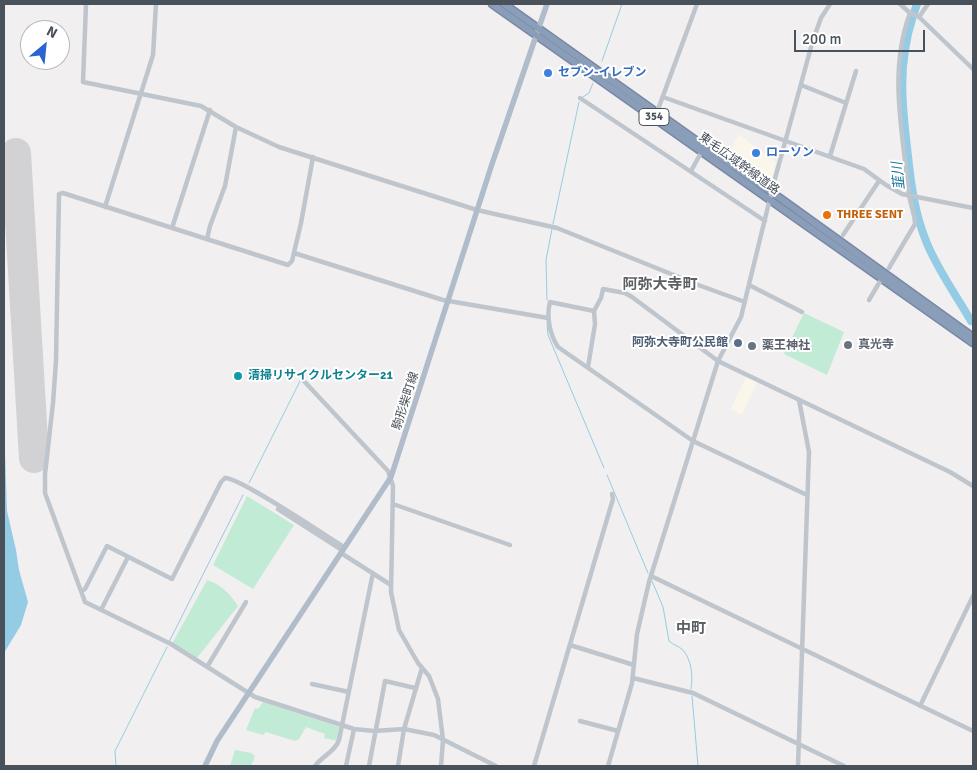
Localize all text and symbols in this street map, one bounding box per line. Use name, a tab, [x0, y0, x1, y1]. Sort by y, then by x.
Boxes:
north arrow	[20, 20, 70, 70]
scale bar	[797, 20, 928, 52]
text: N	[44, 22, 60, 42]
text: 200 m	[802, 30, 842, 48]
place label: セブン-イレブン	[558, 66, 647, 80]
marker: セブン-イレブン	[542, 67, 554, 79]
road number: 354	[639, 108, 669, 125]
street label: 東毛広域幹線道路	[696, 130, 782, 198]
place label: ローソン	[766, 146, 814, 160]
marker: ローソン	[750, 147, 762, 159]
water label: 韮川	[889, 161, 909, 191]
place label: THREE SENT	[837, 208, 903, 222]
marker: THREE SENT	[821, 209, 833, 221]
district label: 阿弥大寺町	[623, 276, 697, 294]
place label: 阿弥大寺町公民館	[632, 336, 728, 350]
marker: 阿弥大寺町公民館	[732, 337, 744, 349]
place label: 真光寺	[858, 338, 894, 352]
place label: 薬王神社	[762, 339, 810, 353]
marker: 真光寺	[842, 339, 854, 351]
marker: 薬王神社	[746, 340, 758, 352]
place label: 清掃リサイクルセンター21	[248, 369, 393, 383]
marker: 清掃リサイクルセンター21	[232, 370, 244, 382]
street label: 駒形柴町線	[390, 370, 422, 432]
district label: 中町	[676, 620, 706, 638]

